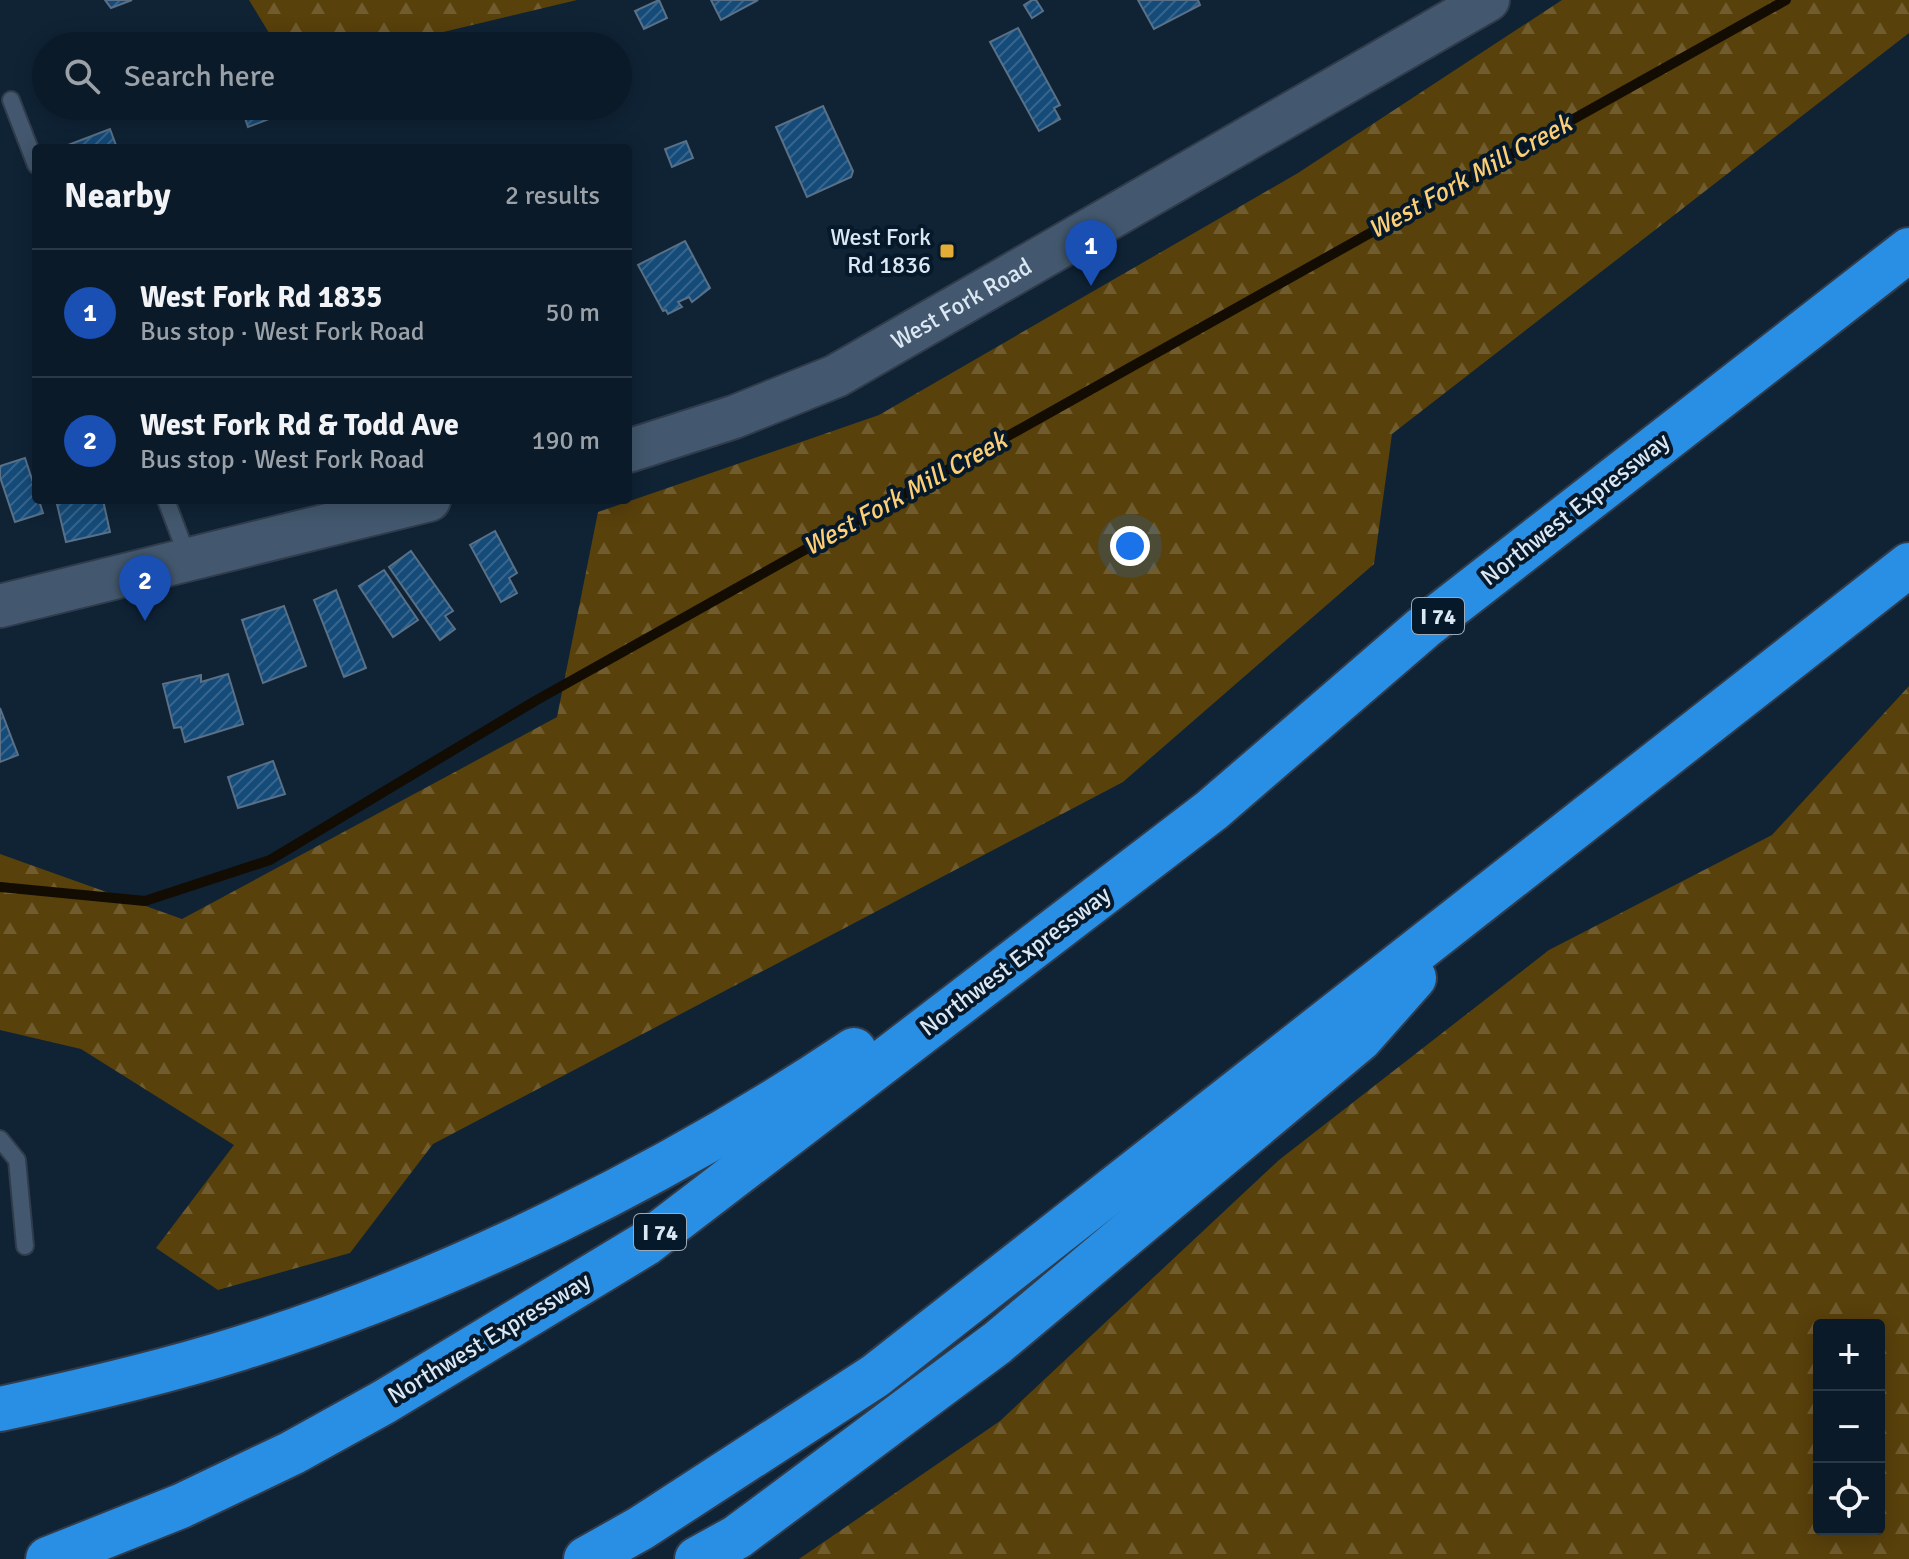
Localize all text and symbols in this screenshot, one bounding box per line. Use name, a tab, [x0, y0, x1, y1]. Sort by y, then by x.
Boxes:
search box	[32, 32, 632, 120]
icon: search	[60, 54, 104, 98]
text: Search here	[124, 58, 275, 95]
water label: West Fork Mill Creek	[1363, 107, 1579, 246]
text: Nearby	[64, 175, 171, 217]
text: 2 results	[505, 180, 600, 212]
pin: 1	[1065, 220, 1117, 286]
place label: West Fork Rd 1836	[830, 222, 931, 280]
marker: West Fork Rd 1836	[938, 242, 956, 260]
street label: West Fork Road	[886, 251, 1037, 356]
text: West Fork Rd 1835	[140, 279, 382, 316]
text: 1	[83, 297, 97, 329]
text: 50 m	[545, 297, 600, 329]
text: Bus stop · West Fork Road	[140, 316, 425, 348]
text: West Fork Rd & Todd Ave	[140, 407, 459, 444]
water label: West Fork Mill Creek	[798, 424, 1014, 563]
text: 2	[83, 425, 97, 457]
text: 190 m	[531, 425, 600, 457]
street label: Northwest Expressway	[1475, 426, 1675, 592]
text: Bus stop · West Fork Road	[140, 444, 425, 476]
your location	[1110, 526, 1150, 566]
pin: 2	[119, 555, 171, 621]
road number: I 74	[1412, 598, 1464, 634]
street label: Northwest Expressway	[914, 879, 1116, 1043]
road number: I 74	[634, 1214, 686, 1250]
street label: Northwest Expressway	[382, 1266, 596, 1410]
map controls	[1813, 1319, 1885, 1535]
button: +	[1813, 1319, 1885, 1391]
button: −	[1813, 1391, 1885, 1463]
button: locate	[1813, 1463, 1885, 1535]

